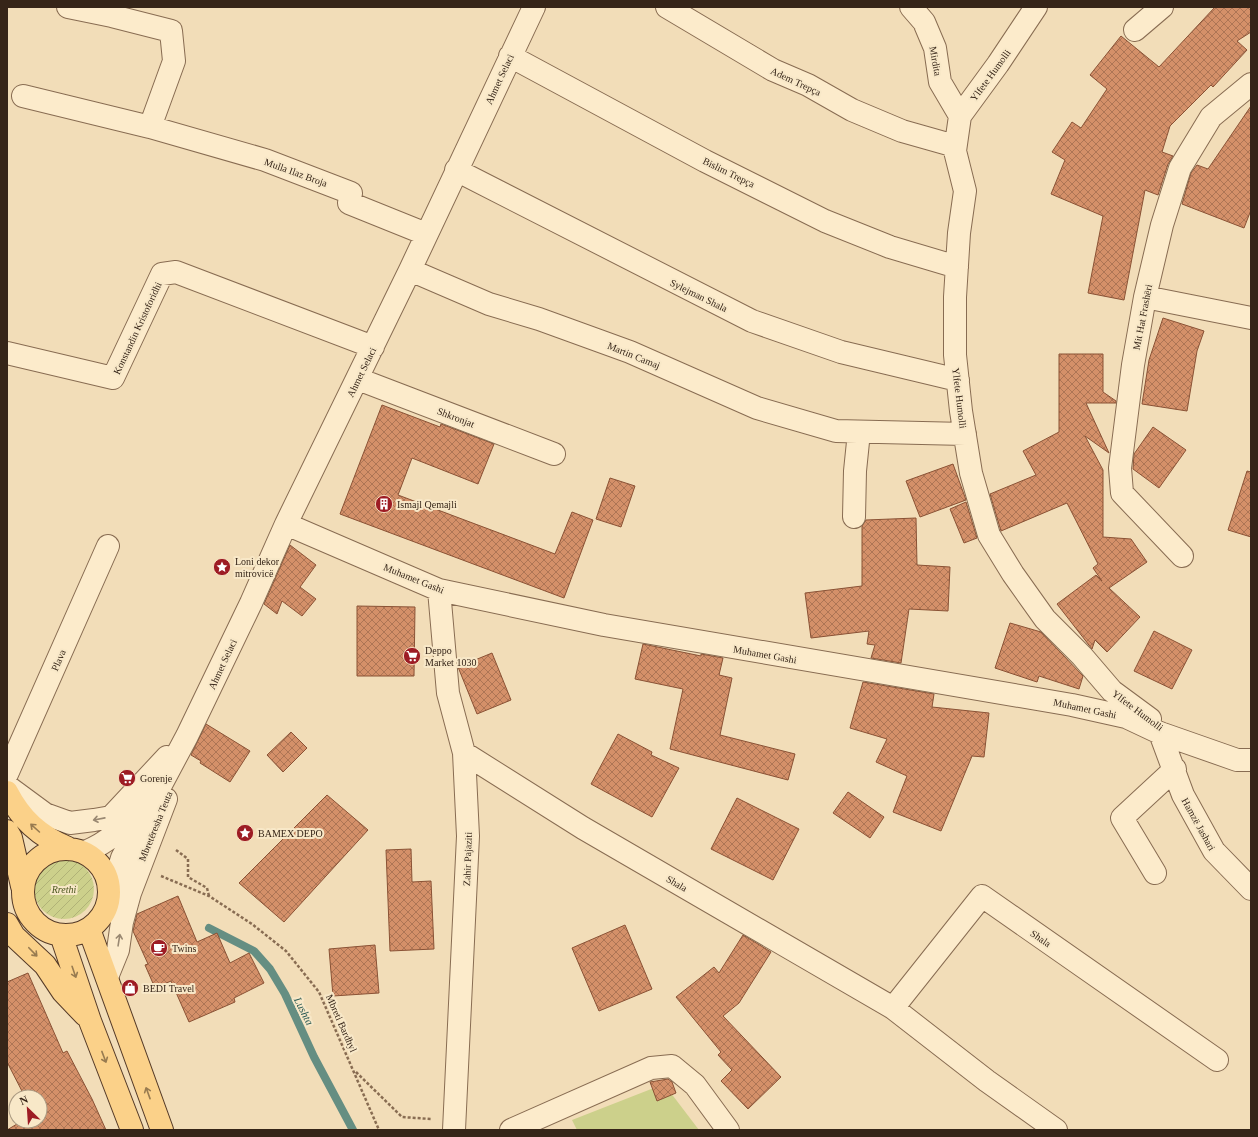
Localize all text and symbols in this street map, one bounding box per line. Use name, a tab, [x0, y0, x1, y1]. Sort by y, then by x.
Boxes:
street label: Mirdita	[927, 45, 944, 77]
street label: Ylfete Humolli	[968, 47, 1013, 103]
street label: Ahmet Selaci	[483, 52, 516, 106]
street label: Adem Trepça	[769, 65, 823, 98]
street label: Bislim Trepça	[701, 155, 757, 190]
street label: Mulla Ilaz Broja	[263, 156, 329, 189]
street label: Sylejman Shala	[668, 277, 730, 314]
street label: Konstandin Kristoforidhi	[111, 280, 164, 376]
street label: Mit Hat Frashëri	[1131, 283, 1154, 351]
street label: Martin Camaj	[606, 340, 662, 371]
street label: Ahmet Selaci	[345, 345, 378, 399]
street label: Ylfete Humolli	[950, 367, 969, 429]
street label: Shkronjat	[436, 405, 476, 430]
building icon: Ismajl Qemajli	[374, 494, 394, 514]
place label: Ismajl Qemajli	[397, 499, 457, 510]
place label: Loni dekor mitrovicë	[235, 556, 280, 579]
place icon: Loni dekor mitrovicë	[212, 557, 232, 577]
street label: Muhamet Gashi	[382, 561, 446, 596]
street label: Ahmet Selaci	[206, 637, 239, 691]
street label: Muhamet Gashi	[732, 644, 798, 666]
place label: Deppo Market 1030	[425, 645, 476, 668]
supermarket icon: Deppo Market 1030	[402, 646, 422, 666]
street label: Plava	[49, 647, 68, 673]
street label: Ylfete Humolli	[1110, 688, 1165, 733]
street label: Muhamet Gashi	[1052, 696, 1118, 721]
supermarket icon: Gorenje	[117, 768, 137, 788]
place label: Gorenje	[140, 773, 173, 784]
street label: Mbretëresha Teuta	[136, 789, 175, 863]
street label: Hamzë Jashari	[1180, 796, 1218, 853]
one-way arrow	[93, 816, 106, 824]
place icon: BAMEX DEPO	[235, 823, 255, 843]
one-way arrow	[30, 824, 40, 833]
place label: BAMEX DEPO	[258, 828, 323, 839]
street label: Zahir Pajaziti	[461, 832, 474, 886]
street label: Shala	[664, 873, 690, 894]
park label: Rrethi	[51, 884, 77, 895]
street label: Shala	[1028, 928, 1053, 950]
one-way arrow	[115, 934, 123, 947]
cafe icon: Twins	[149, 938, 169, 958]
place label: Twins	[172, 943, 196, 954]
one-way arrow	[29, 947, 38, 957]
one-way arrow	[70, 966, 78, 978]
shop icon: BEDI Travel	[120, 978, 140, 998]
place label: BEDI Travel	[143, 983, 195, 994]
street label: Mbreti Bardhyl	[324, 993, 359, 1054]
water label: Lushta	[291, 994, 316, 1028]
one-way arrow	[100, 1051, 108, 1063]
one-way arrow	[144, 1088, 152, 1100]
north arrow	[8, 1089, 48, 1129]
text: N	[18, 1093, 30, 1107]

